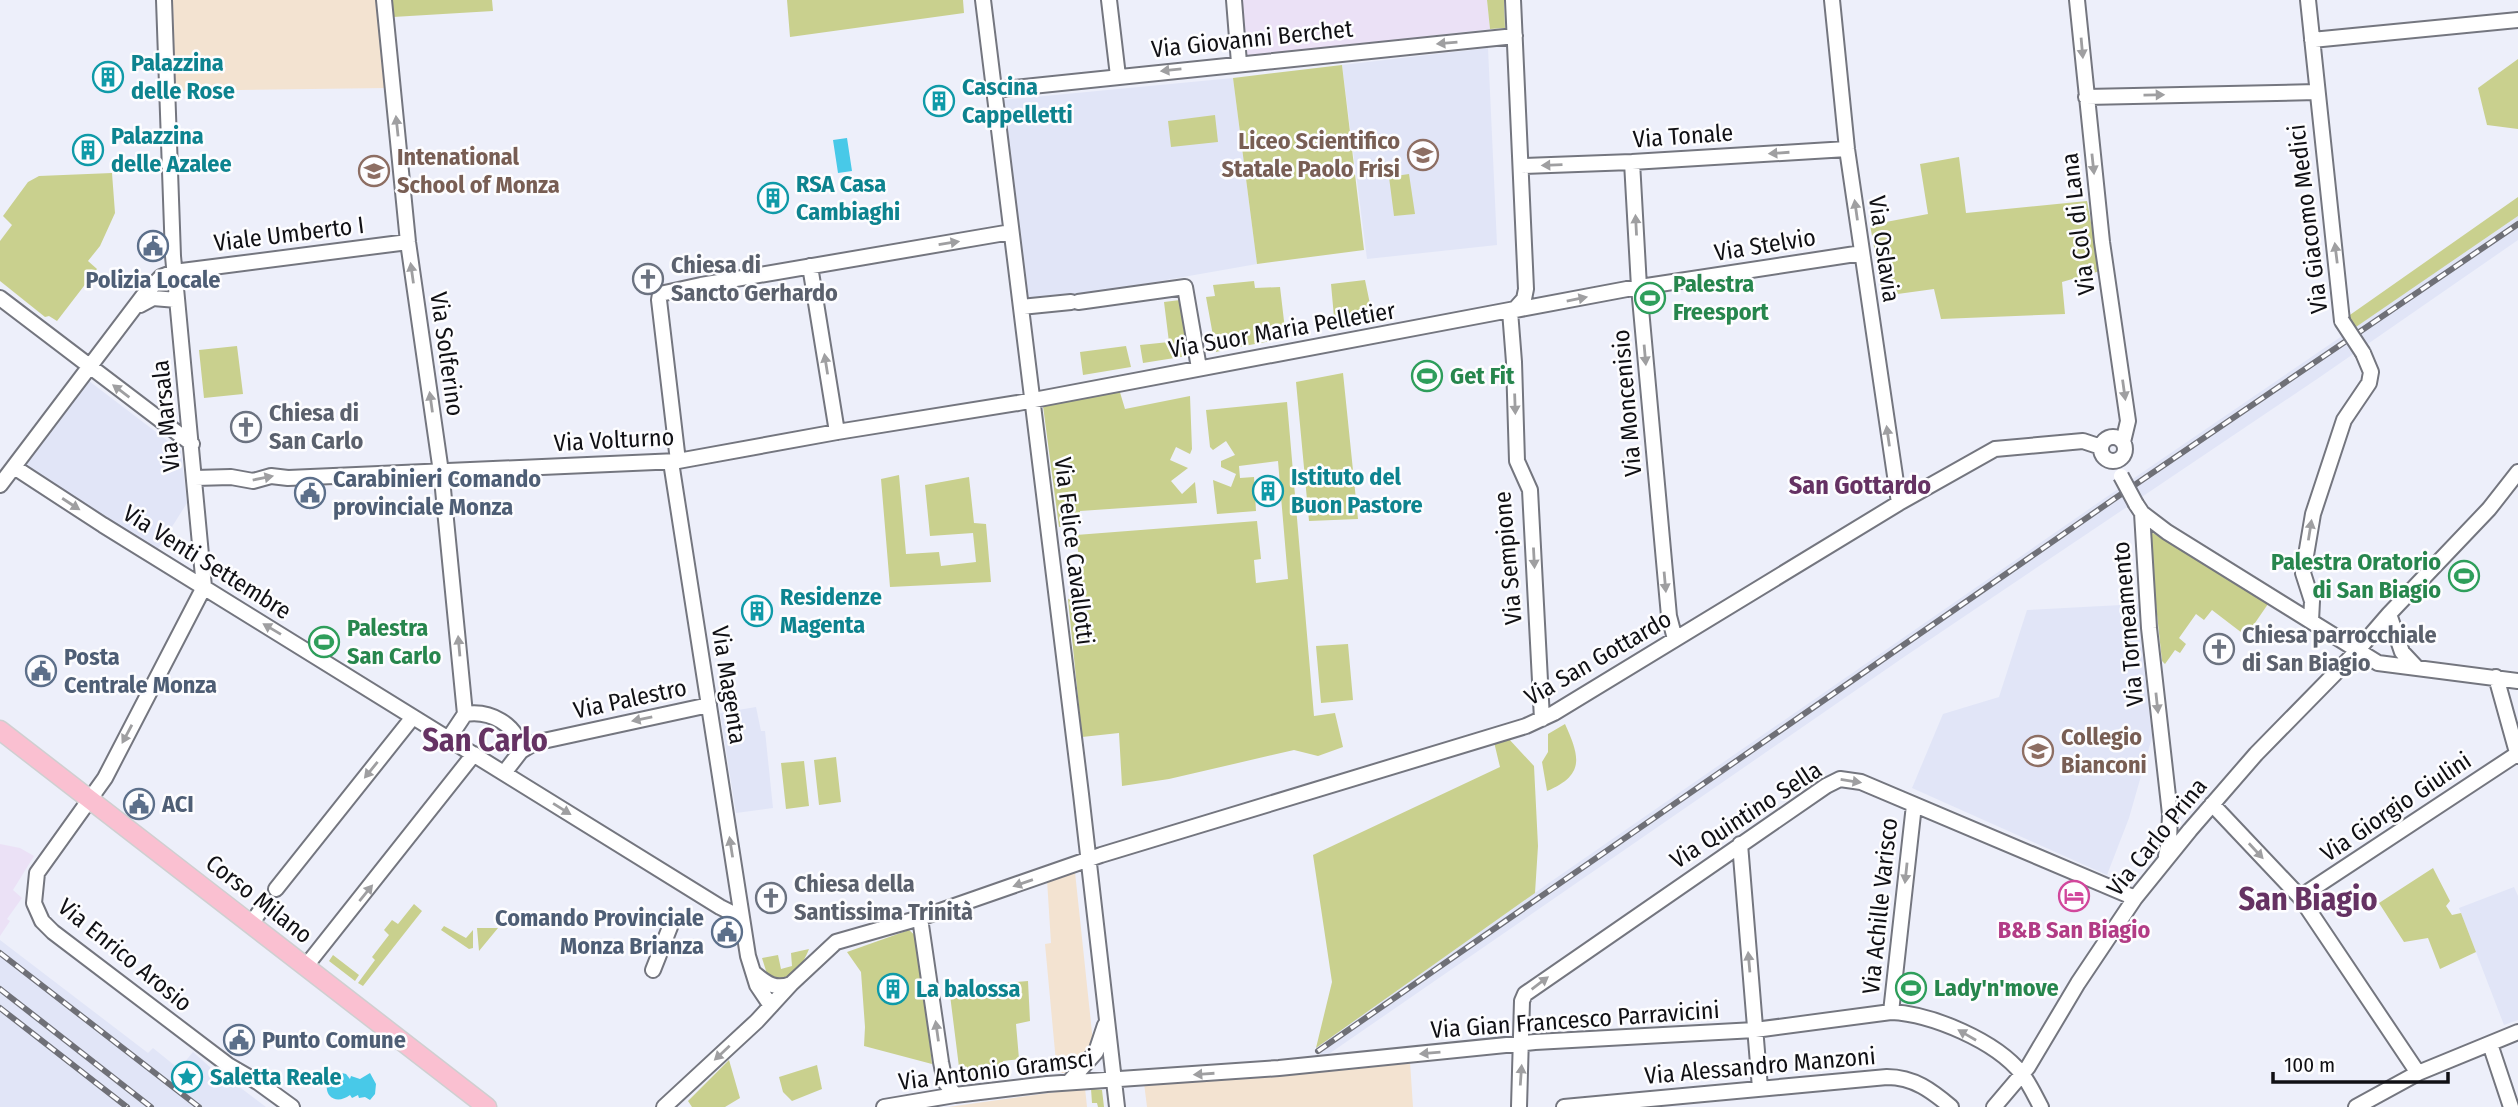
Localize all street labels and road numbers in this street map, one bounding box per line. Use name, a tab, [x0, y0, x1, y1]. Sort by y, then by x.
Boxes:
street label: Via Giovanni Berchet	[1150, 14, 1354, 64]
street label: Via Tonale	[1632, 119, 1734, 153]
street label: Via Giacomo Medici	[2282, 123, 2334, 315]
street label: Via Col di Lana	[2055, 151, 2101, 297]
street label: Via Oslavia	[1863, 194, 1905, 304]
street label: Viale Umberto I	[212, 211, 366, 257]
street label: Via Stelvio	[1712, 223, 1818, 267]
street label: Via Solferino	[424, 290, 470, 418]
street label: Via Suor Maria Pelletier	[1166, 296, 1398, 364]
street label: Via Moncenisio	[1607, 328, 1647, 478]
street label: Via Marsala	[146, 359, 186, 473]
street label: Via Volturno	[553, 423, 675, 457]
street label: Via Felice Cavallotti	[1049, 455, 1099, 647]
street label: Via Sempione	[1488, 490, 1528, 626]
street label: Via Venti Settembre	[118, 499, 296, 625]
street label: Via Torneamento	[2107, 540, 2149, 708]
street label: Via San Gottardo	[1520, 605, 1676, 711]
street label: Via Magenta	[706, 624, 752, 746]
street label: Via Palestro	[571, 673, 689, 725]
street label: Via Giorgio Giulini	[2316, 746, 2476, 868]
street label: Via Quintino Sella	[1665, 756, 1827, 874]
street label: Via Carlo Prina	[2101, 773, 2213, 901]
street label: Via Achille Varisco	[1857, 816, 1903, 996]
street label: Corso Milano	[200, 849, 318, 949]
street label: Via Enrico Arosio	[53, 893, 197, 1017]
street label: Via Gian Francesco Parravicini	[1430, 996, 1720, 1044]
street label: Via Alessandro Manzoni	[1643, 1042, 1877, 1090]
street label: Via Antonio Gramsci	[897, 1044, 1095, 1096]

